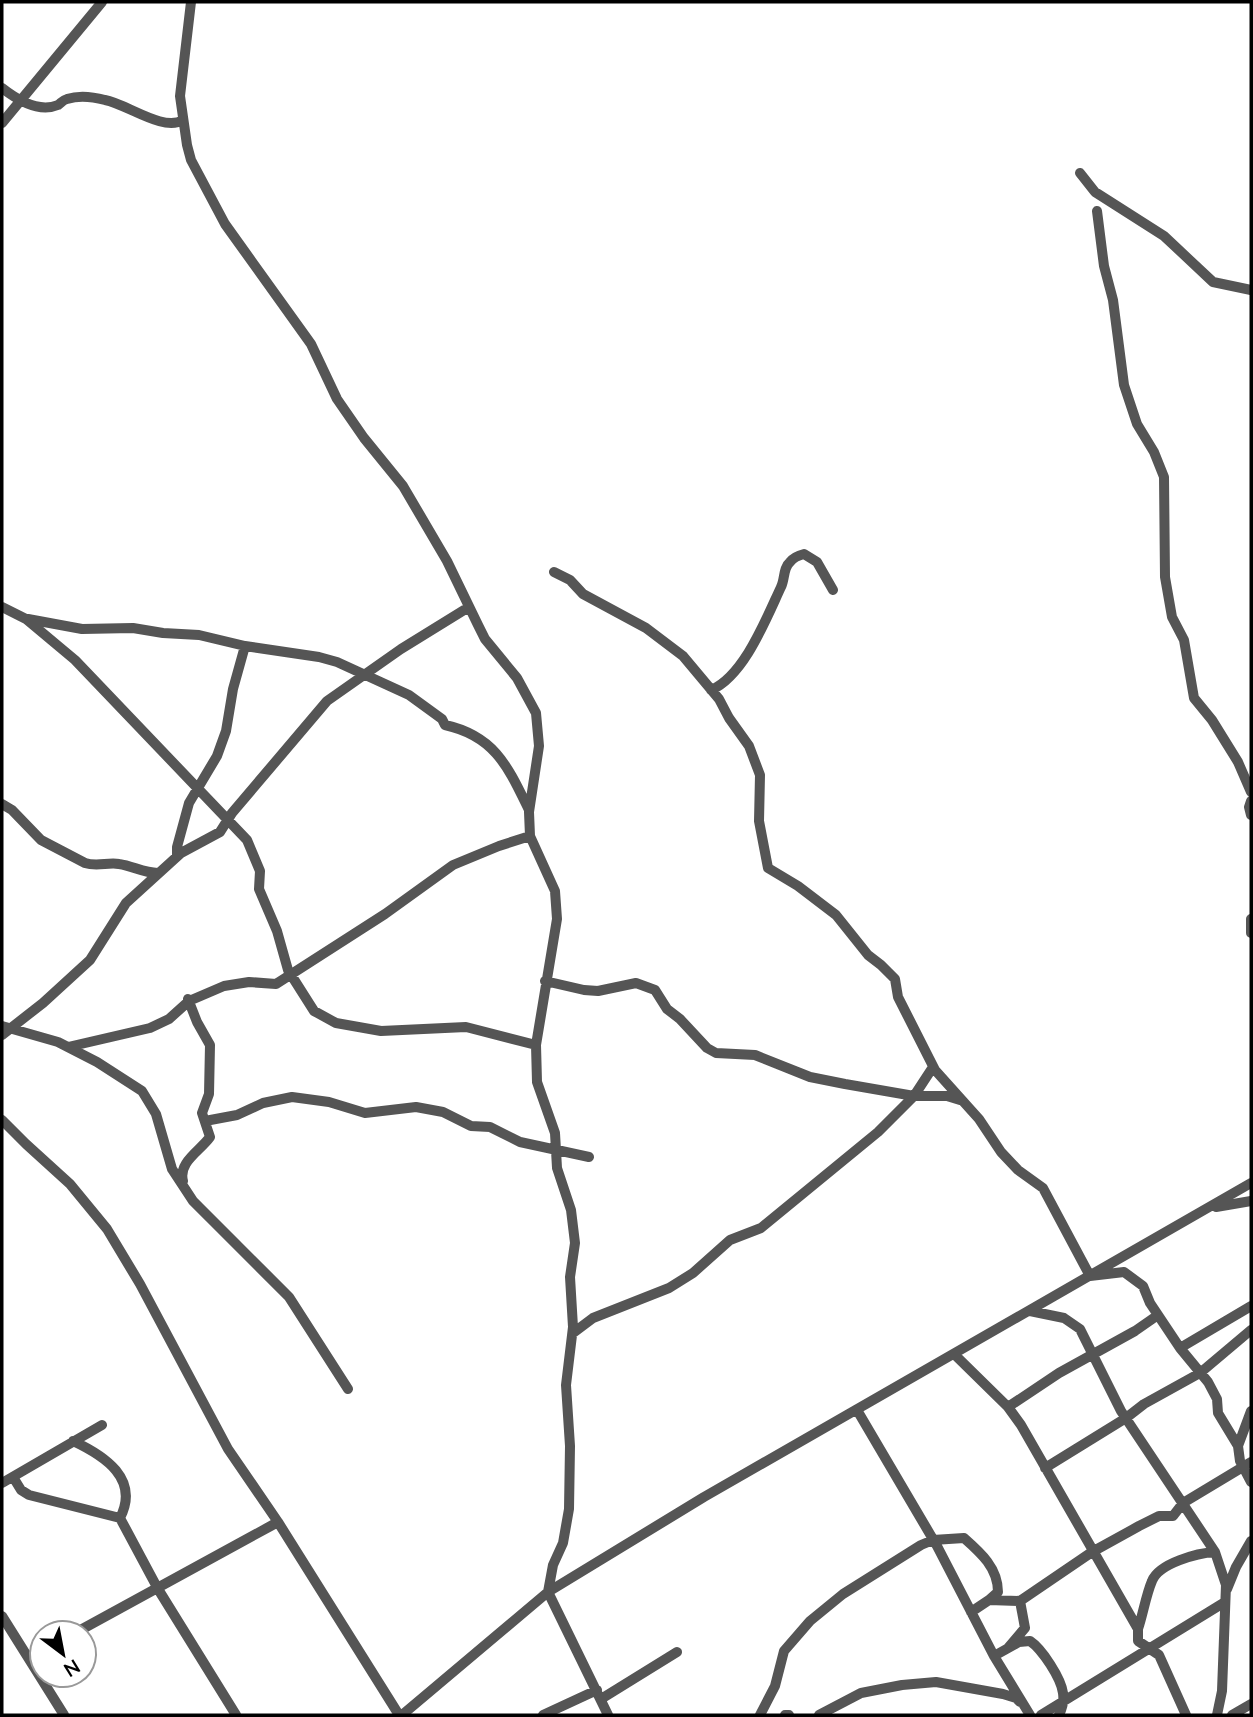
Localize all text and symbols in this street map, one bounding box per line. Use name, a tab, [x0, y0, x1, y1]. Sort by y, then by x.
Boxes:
north arrow	[28, 1619, 98, 1689]
text: N	[60, 1655, 85, 1682]

